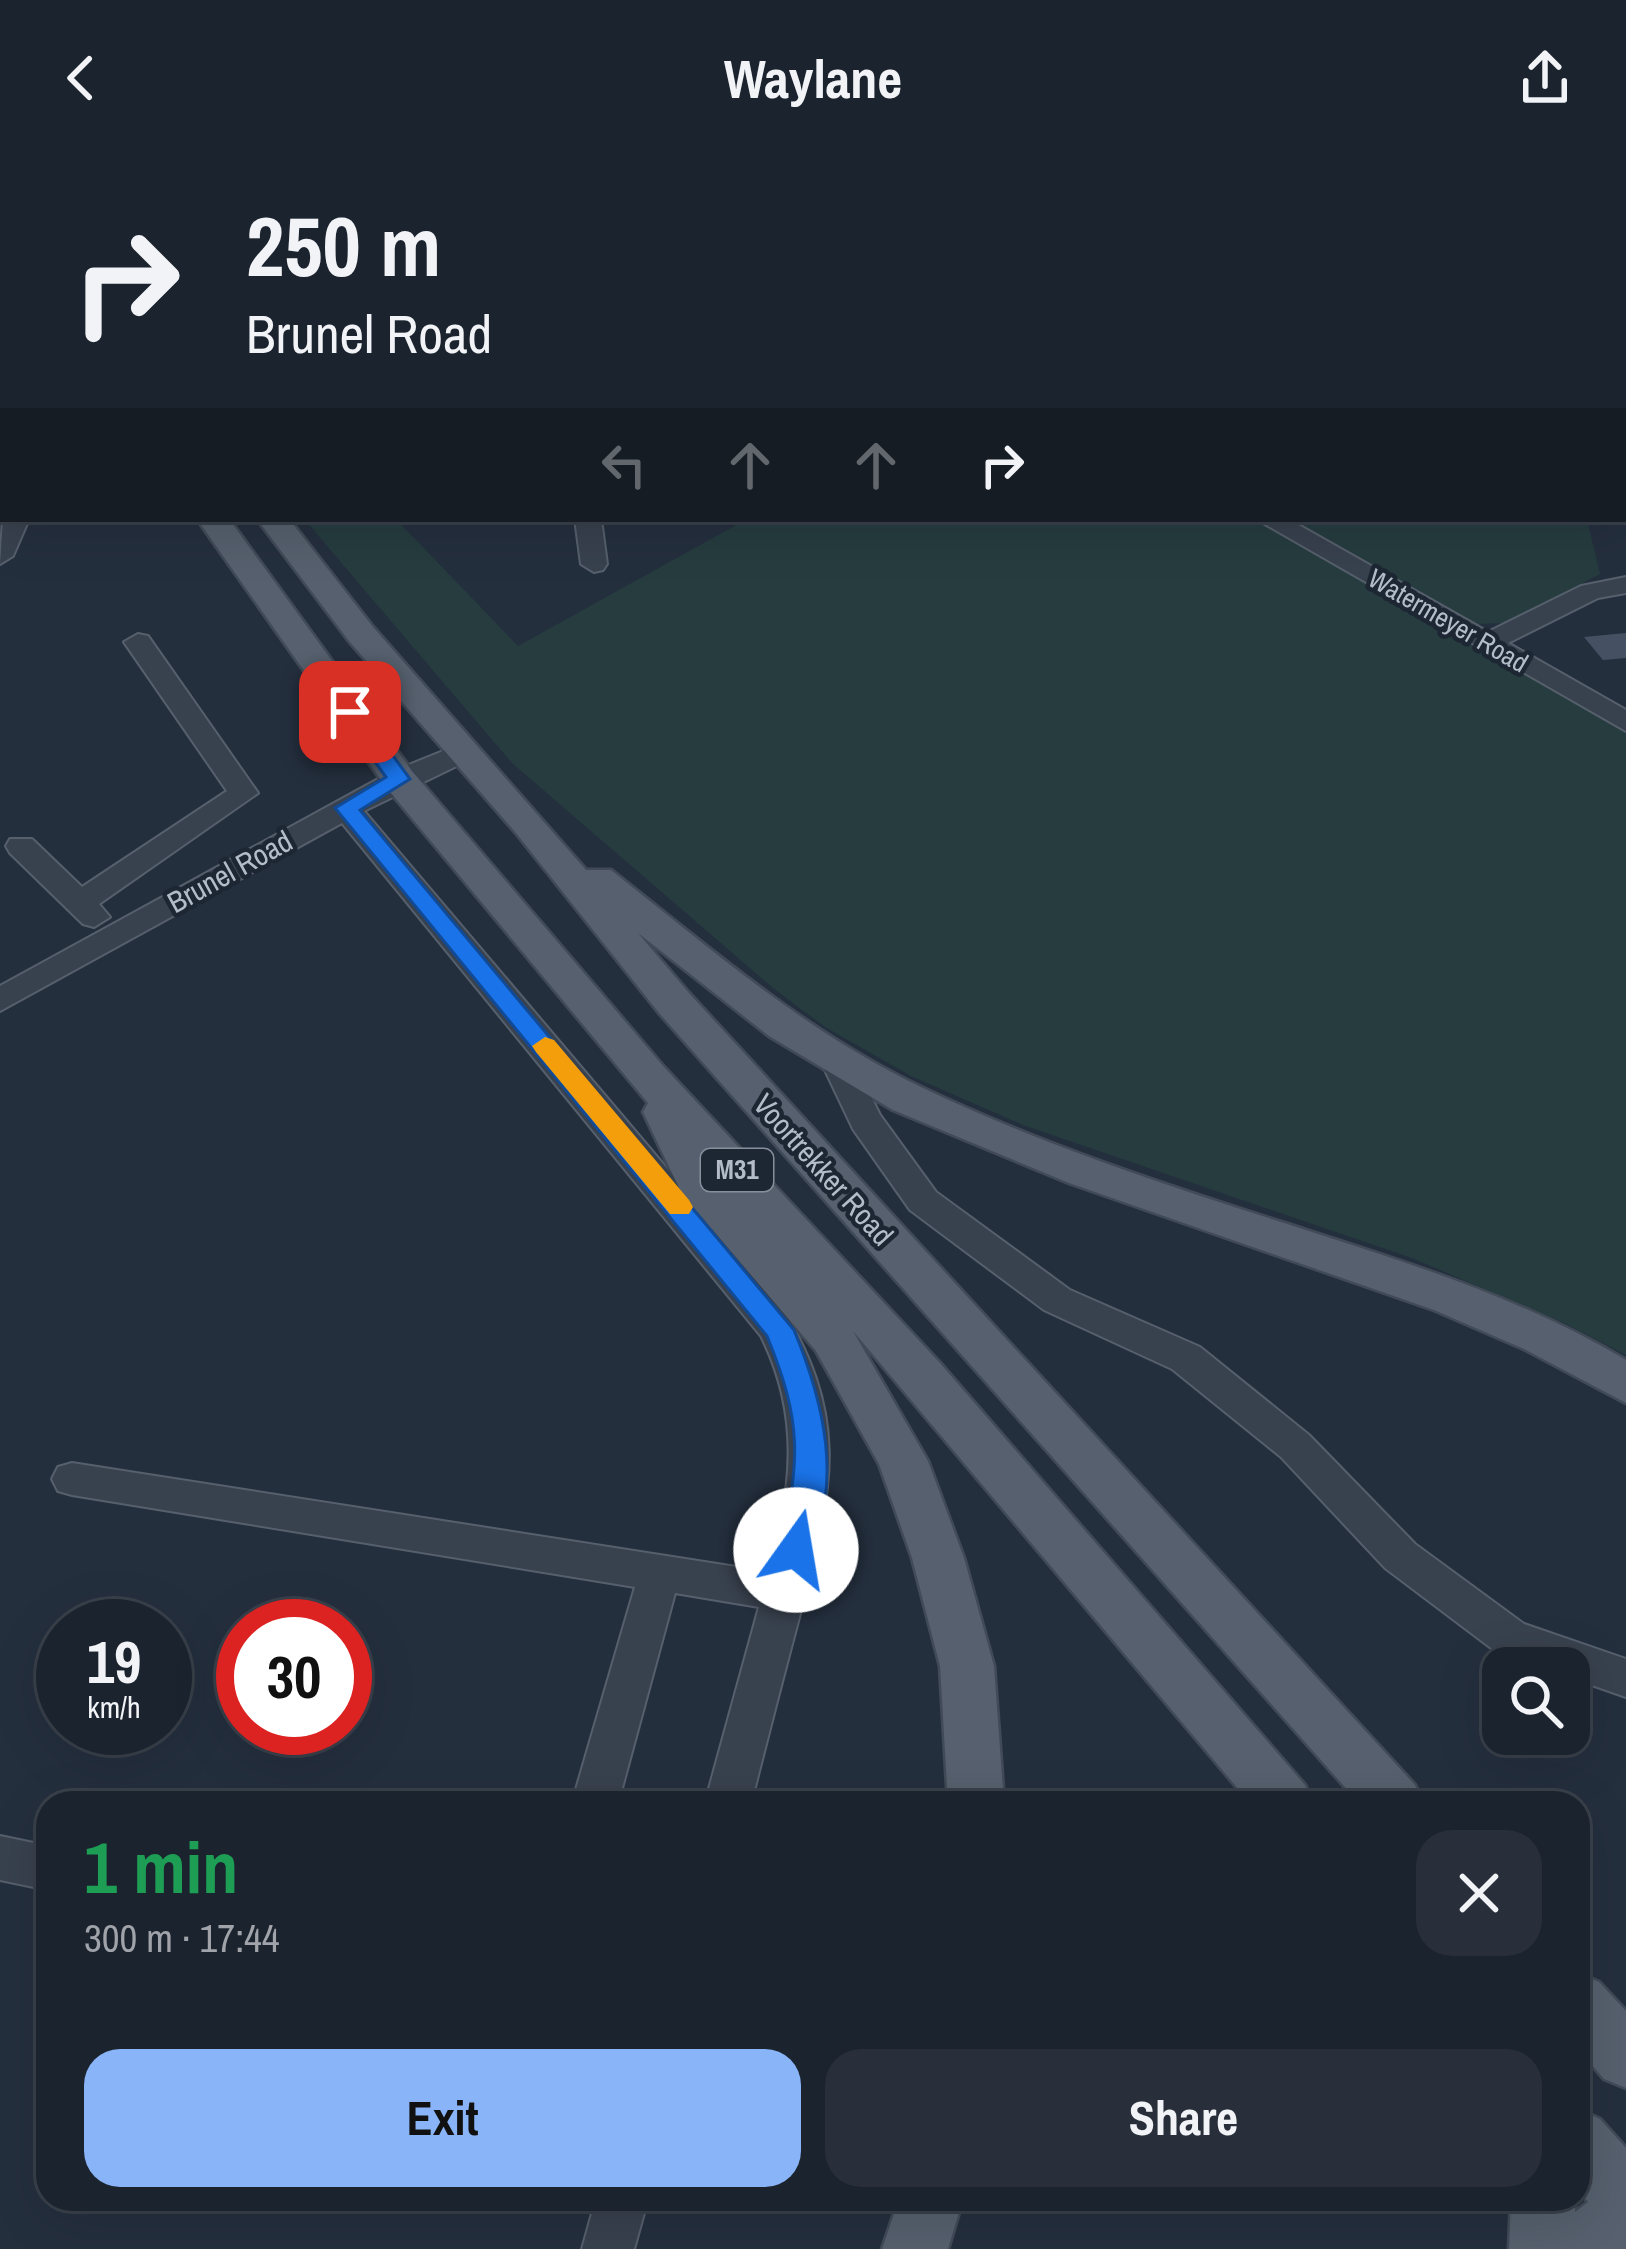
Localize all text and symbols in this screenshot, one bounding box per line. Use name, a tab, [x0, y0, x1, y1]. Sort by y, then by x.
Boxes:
text: Waylane	[724, 42, 902, 115]
icon: back	[48, 45, 114, 111]
icon: share	[1512, 45, 1578, 111]
text: 250 m	[246, 189, 441, 302]
icon: right	[48, 204, 204, 360]
text: Brunel Road	[246, 297, 492, 370]
icon: left	[591, 432, 657, 498]
icon: ahead	[717, 432, 783, 498]
icon: ahead	[843, 432, 909, 498]
icon: right	[969, 432, 1035, 498]
street label: Watermeyer Road	[1362, 560, 1535, 680]
pin	[299, 661, 401, 763]
icon: arrive	[317, 679, 383, 745]
street label: Brunel Road	[160, 820, 299, 922]
street label: Voortrekker Road	[745, 1085, 903, 1254]
road number: M31	[701, 1149, 773, 1191]
position arrow	[733, 1487, 859, 1613]
speed limit sign: 30	[216, 1599, 372, 1755]
text: 19	[87, 1621, 141, 1702]
map controls	[1482, 1647, 1590, 1755]
button: search	[1482, 1647, 1590, 1755]
text: km/h	[87, 1687, 141, 1727]
text: 1 min	[84, 1818, 238, 1915]
button: close	[1416, 1830, 1542, 1956]
text: 300 m · 17:44	[84, 1912, 280, 1964]
button: Exit	[84, 2049, 801, 2187]
button: Share	[825, 2049, 1542, 2187]

